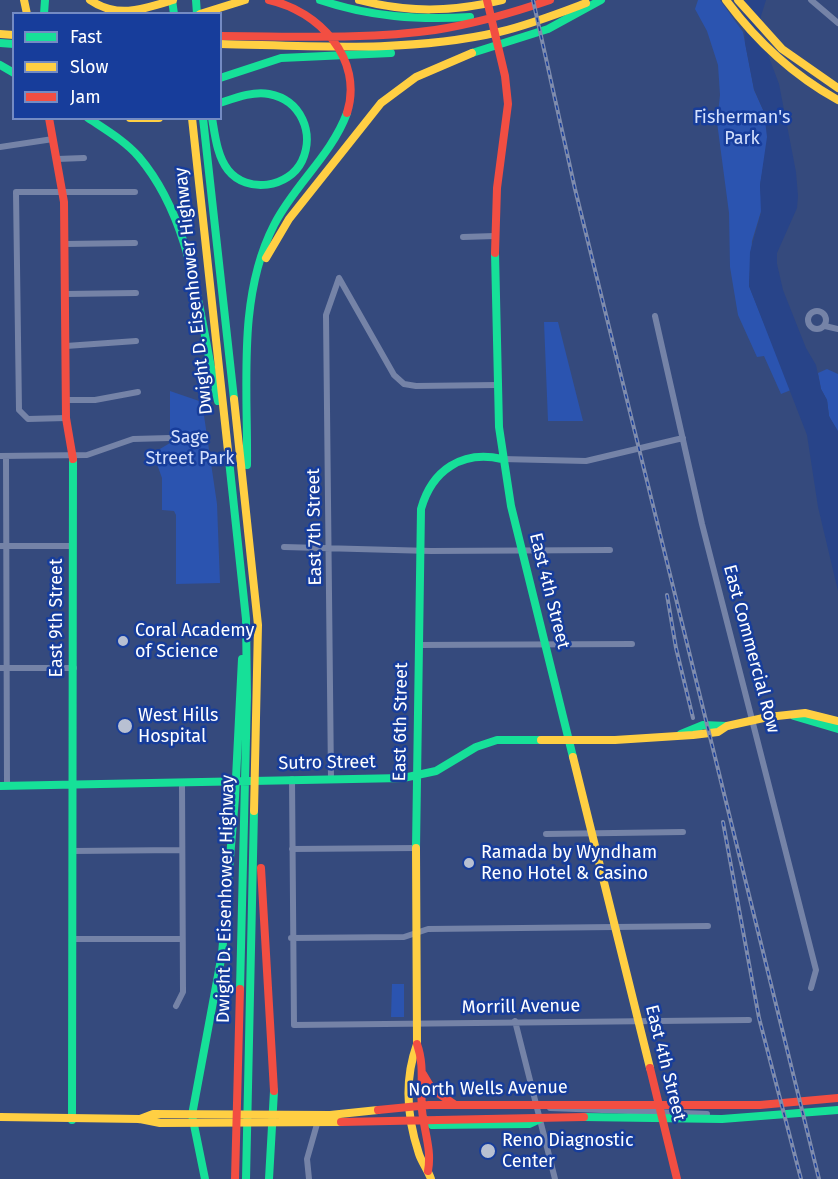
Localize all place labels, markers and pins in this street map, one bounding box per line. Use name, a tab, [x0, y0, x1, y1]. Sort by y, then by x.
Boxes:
place label: Coral Academy of Science	[135, 620, 254, 662]
marker: Coral Academy of Science	[116, 634, 130, 648]
place label: West Hills Hospital	[138, 705, 218, 748]
marker: West Hills Hospital	[116, 717, 134, 735]
place label: Ramada by Wyndham Reno Hotel & Casino	[481, 842, 657, 884]
marker: Ramada by Wyndham Reno Hotel & Casino	[462, 856, 476, 870]
place label: Reno Diagnostic Center	[502, 1130, 634, 1172]
marker: Reno Diagnostic Center	[479, 1142, 497, 1160]

